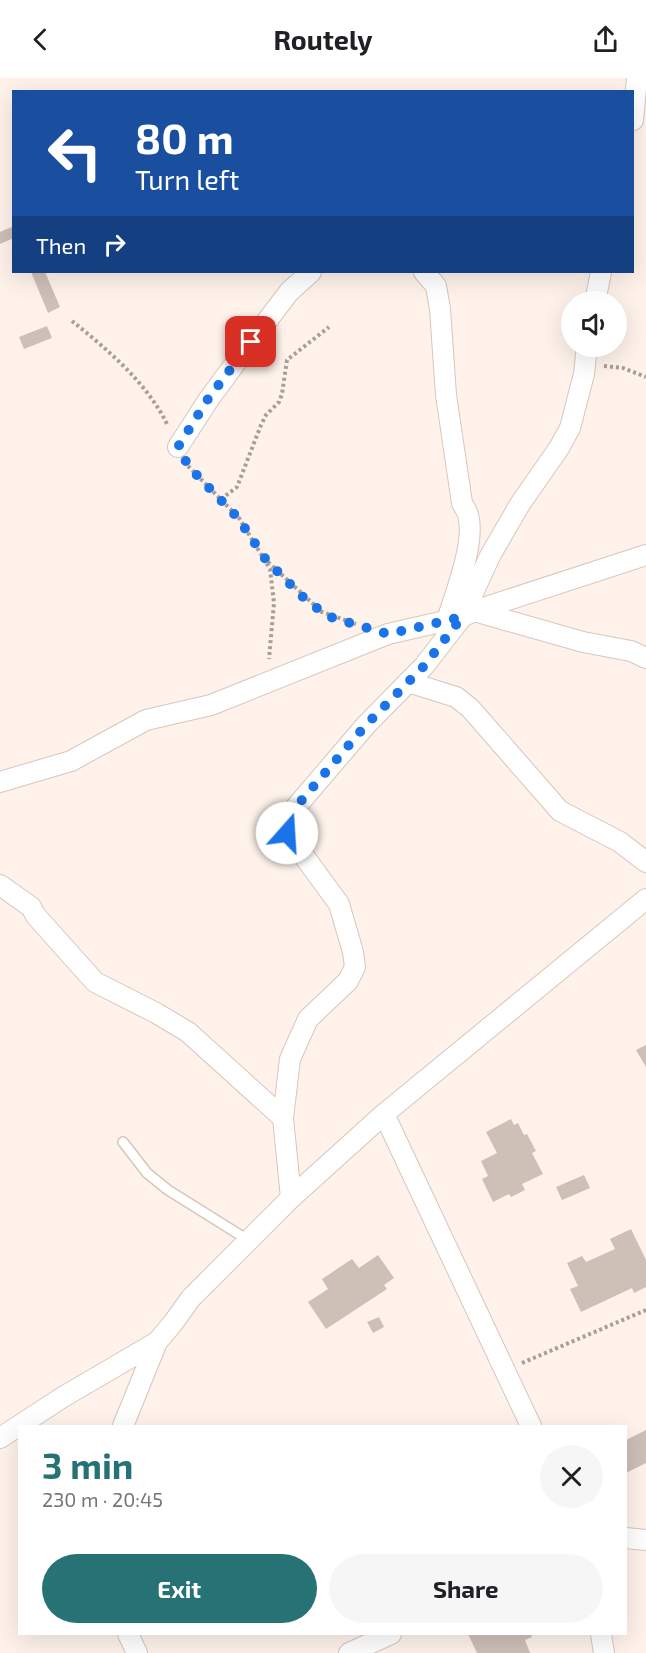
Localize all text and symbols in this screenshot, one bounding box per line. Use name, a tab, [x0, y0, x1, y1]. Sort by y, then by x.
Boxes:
icon: back	[24, 23, 57, 56]
text: Routely	[273, 23, 373, 55]
icon: share	[589, 23, 622, 56]
text: 80 m	[135, 112, 234, 162]
icon: left	[36, 114, 114, 192]
text: Turn left	[135, 163, 239, 195]
icon: right	[98, 228, 131, 261]
text: Then	[36, 232, 86, 258]
map controls	[561, 291, 627, 357]
button: sound	[561, 291, 627, 357]
pin	[225, 316, 276, 367]
icon: arrive	[234, 325, 267, 358]
position arrow	[255, 801, 319, 865]
text: 3 min	[42, 1443, 133, 1486]
button: close	[540, 1445, 603, 1508]
text: 230 m · 20:45	[42, 1487, 163, 1511]
button: Exit	[42, 1554, 317, 1623]
button: Share	[329, 1554, 603, 1623]

